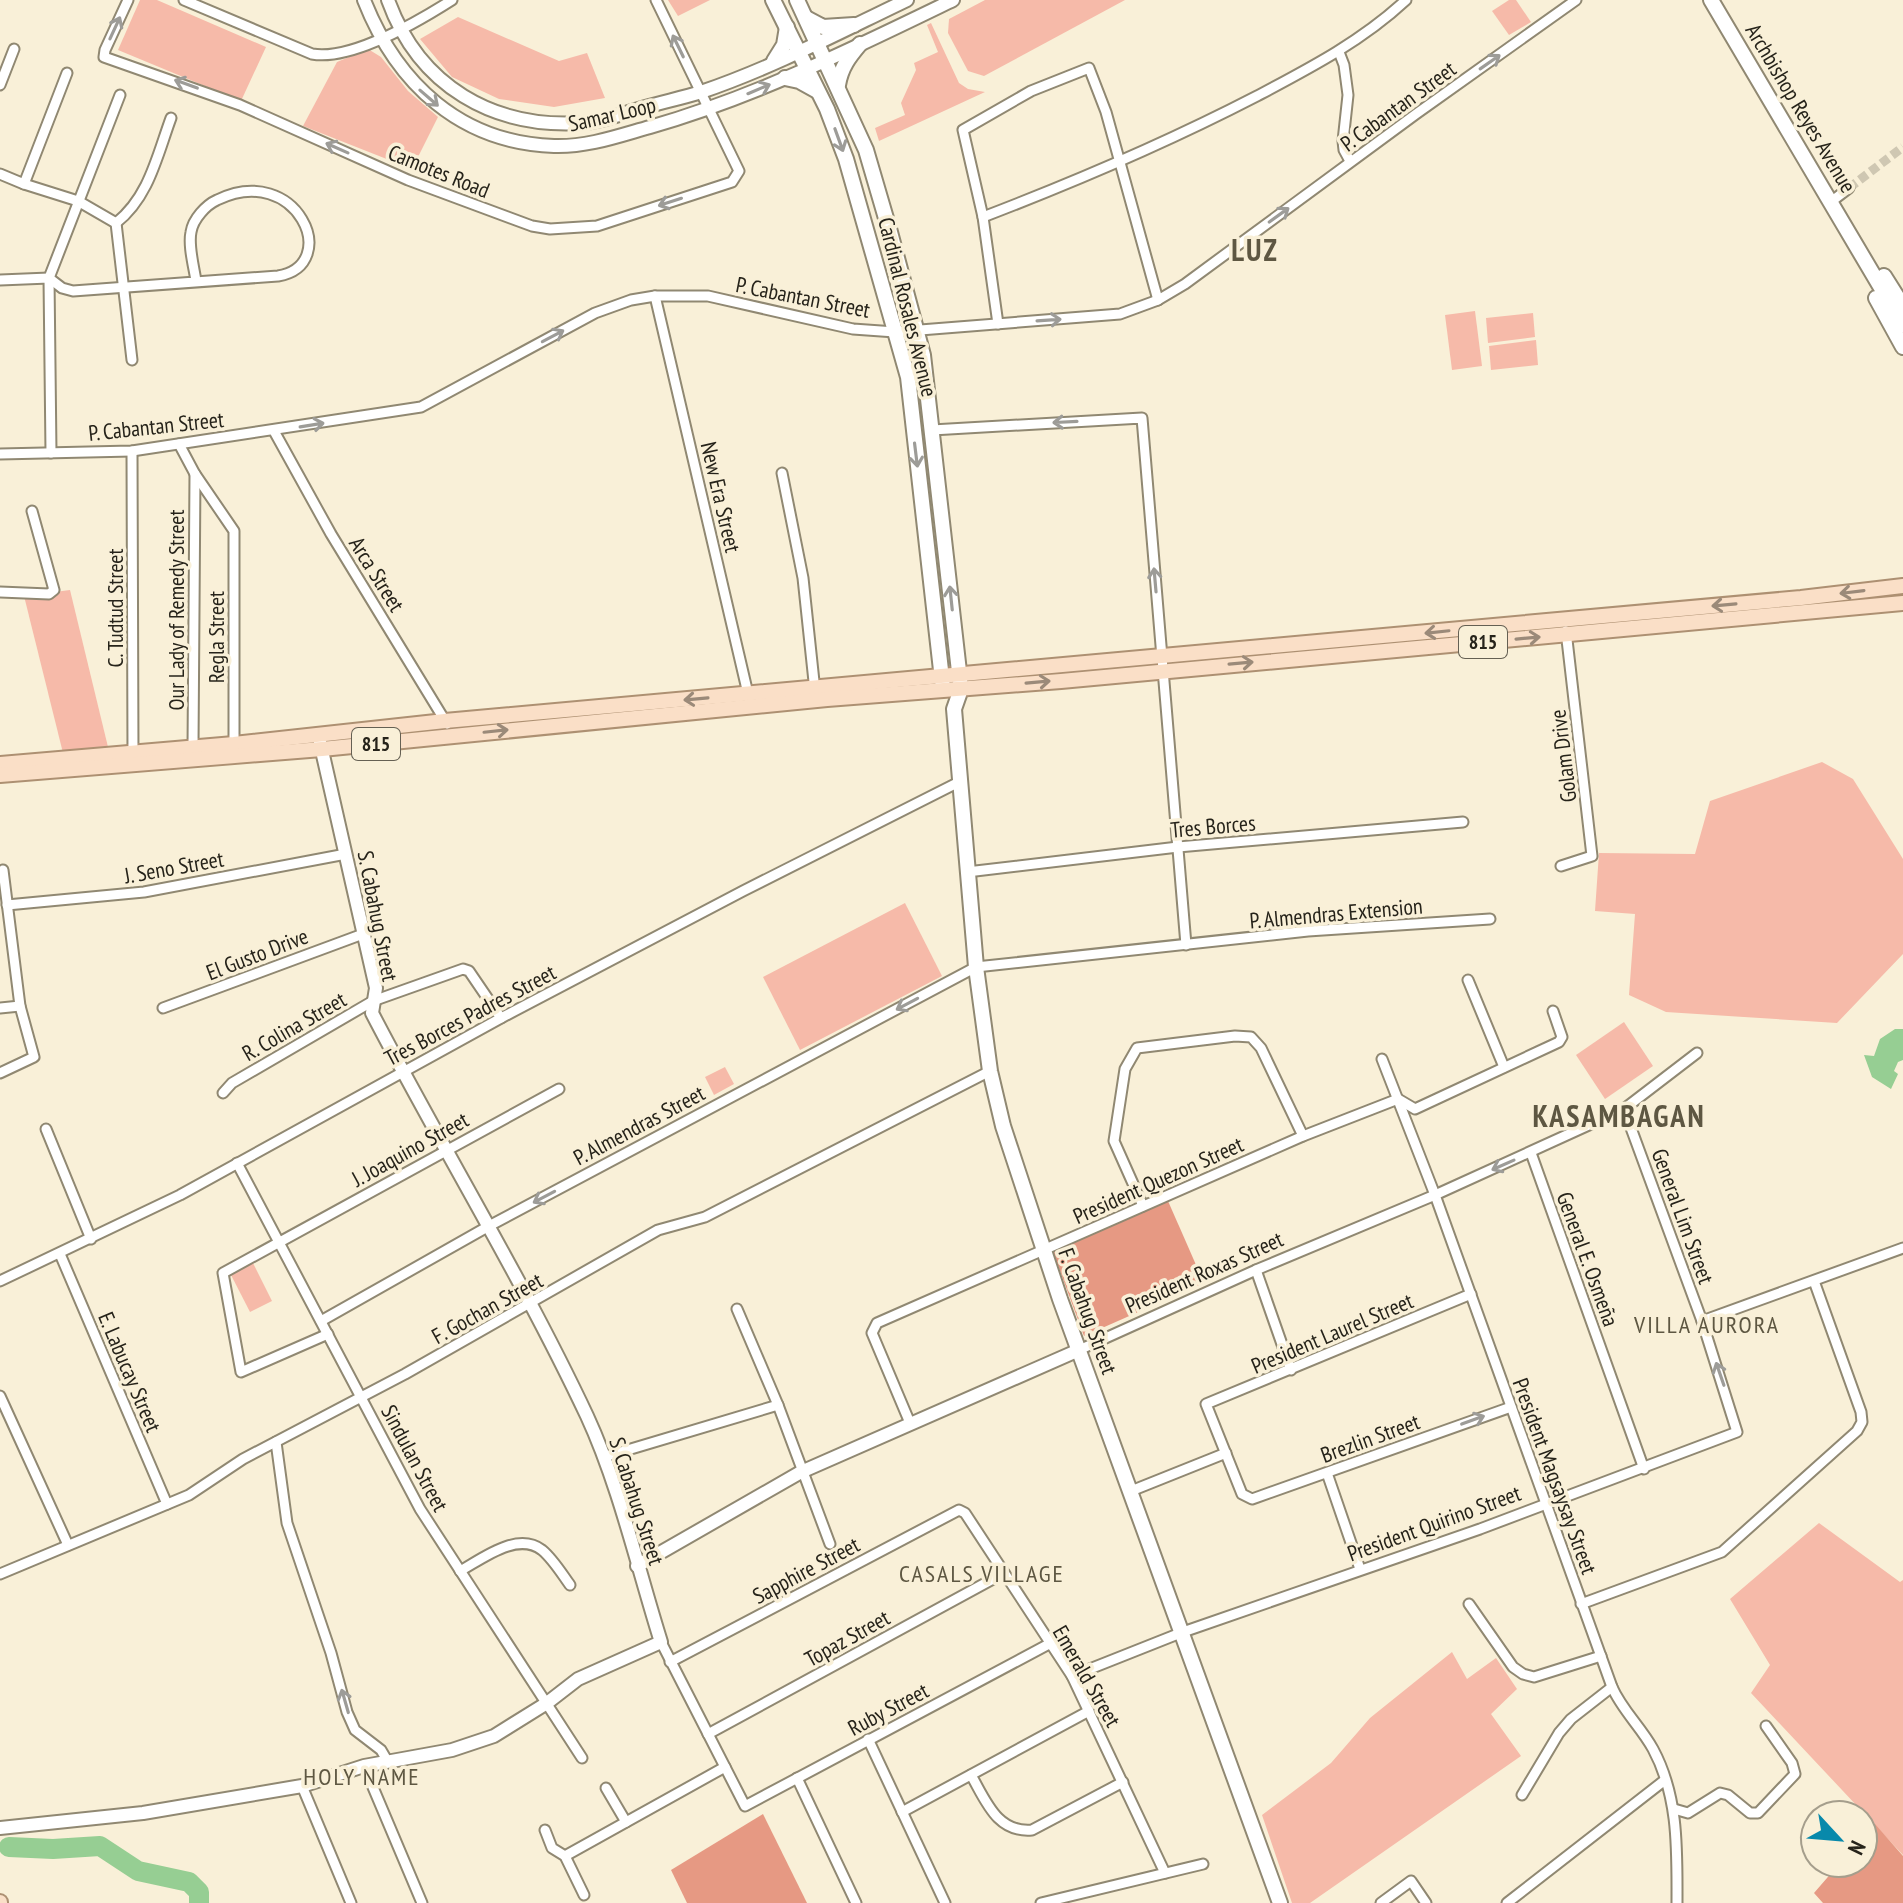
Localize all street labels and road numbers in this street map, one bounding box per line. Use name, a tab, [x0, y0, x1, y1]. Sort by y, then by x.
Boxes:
street label: Archbishop Reyes Avenue	[1740, 18, 1862, 198]
street label: P. Cabantan Street	[1335, 55, 1461, 157]
street label: Samar Loop	[566, 90, 658, 138]
street label: Camotes Road	[384, 138, 494, 204]
street label: Cardinal Rosales Avenue	[872, 214, 944, 400]
street label: P. Cabantan Street	[734, 270, 872, 324]
street label: P. Cabantan Street	[87, 405, 225, 447]
street label: New Era Street	[695, 439, 747, 555]
street label: Our Lady of Remedy Street	[162, 510, 190, 710]
street label: Arca Street	[343, 531, 411, 617]
street label: C. Tudtud Street	[101, 549, 129, 668]
street label: Regla Street	[202, 591, 230, 683]
road number: 815	[1459, 626, 1507, 658]
street label: Golam Drive	[1543, 708, 1583, 804]
road number: 815	[352, 728, 400, 760]
street label: Tres Borces	[1169, 808, 1257, 844]
street label: J. Seno Street	[121, 845, 226, 890]
street label: S. Cabahug Street	[352, 848, 404, 984]
street label: P. Almendras Extension	[1248, 891, 1424, 935]
street label: El Gusto Drive	[202, 922, 312, 986]
street label: Tres Borces Padres Street	[379, 958, 561, 1072]
street label: R. Colina Street	[237, 985, 351, 1067]
street label: P. Almendras Street	[569, 1079, 709, 1171]
street label: J. Joaquino Street	[346, 1105, 473, 1193]
street label: President Quezon Street	[1069, 1130, 1247, 1230]
street label: General Lim Street	[1646, 1145, 1720, 1287]
street label: General E. Osmeña	[1551, 1188, 1625, 1330]
street label: President Roxas Street	[1121, 1225, 1287, 1319]
street label: F. Cabahug Street	[1052, 1244, 1124, 1378]
street label: F. Gochan Street	[427, 1266, 547, 1350]
street label: President Laurel Street	[1247, 1286, 1417, 1380]
street label: E. Labucay Street	[92, 1308, 168, 1436]
street label: President Magsaysay Street	[1507, 1374, 1603, 1578]
street label: Sindulan Street	[375, 1400, 455, 1516]
street label: Brezlin Street	[1317, 1407, 1423, 1469]
street label: S. Cabahug Street	[603, 1434, 671, 1568]
street label: President Quirino Street	[1344, 1479, 1524, 1567]
street label: Sapphire Street	[748, 1530, 864, 1610]
street label: Topaz Street	[800, 1603, 894, 1673]
street label: Emerald Street	[1047, 1620, 1127, 1732]
street label: Ruby Street	[843, 1676, 933, 1742]

